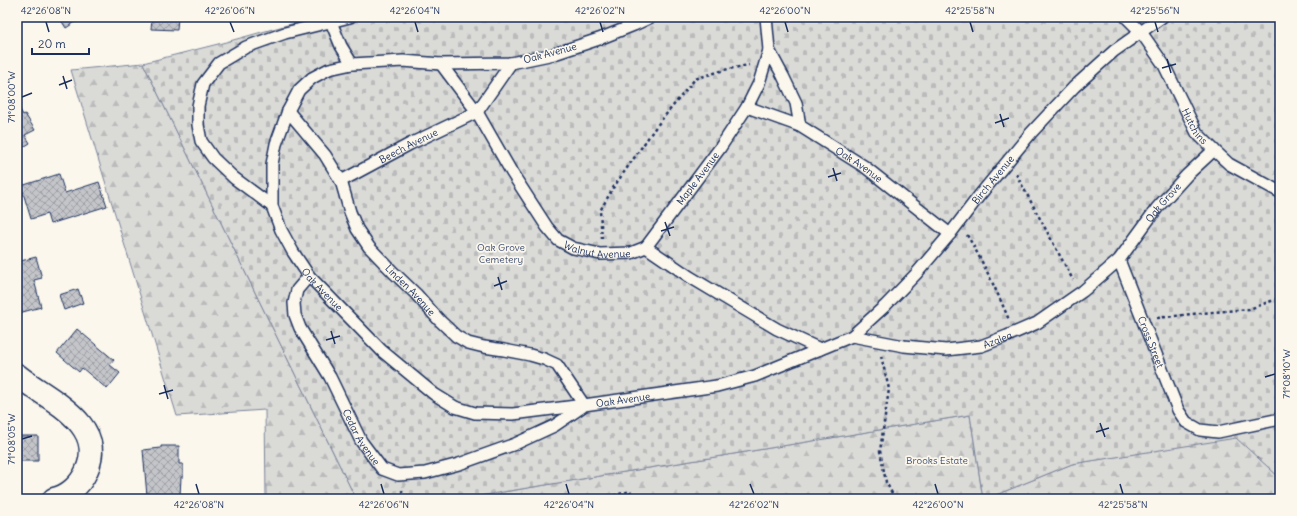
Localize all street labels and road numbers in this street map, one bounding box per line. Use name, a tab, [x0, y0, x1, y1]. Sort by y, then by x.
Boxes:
street label: Oak Avenue	[522, 40, 578, 66]
street label: Hutchins	[1179, 106, 1211, 147]
street label: Beech Avenue	[377, 125, 440, 166]
street label: Oak Avenue	[833, 144, 886, 185]
street label: Maple Avenue	[673, 149, 722, 207]
street label: Birch Avenue	[969, 152, 1017, 207]
street label: Oak Grove	[1142, 180, 1183, 225]
street label: Walnut Avenue	[562, 238, 631, 261]
street label: Linden Avenue	[383, 262, 438, 318]
street label: Oak Avenue	[299, 265, 346, 313]
street label: Cross Street	[1135, 314, 1167, 370]
street label: Azalea	[981, 328, 1014, 351]
street label: Oak Avenue	[595, 389, 651, 410]
street label: Cedar Avenue	[340, 407, 383, 468]

